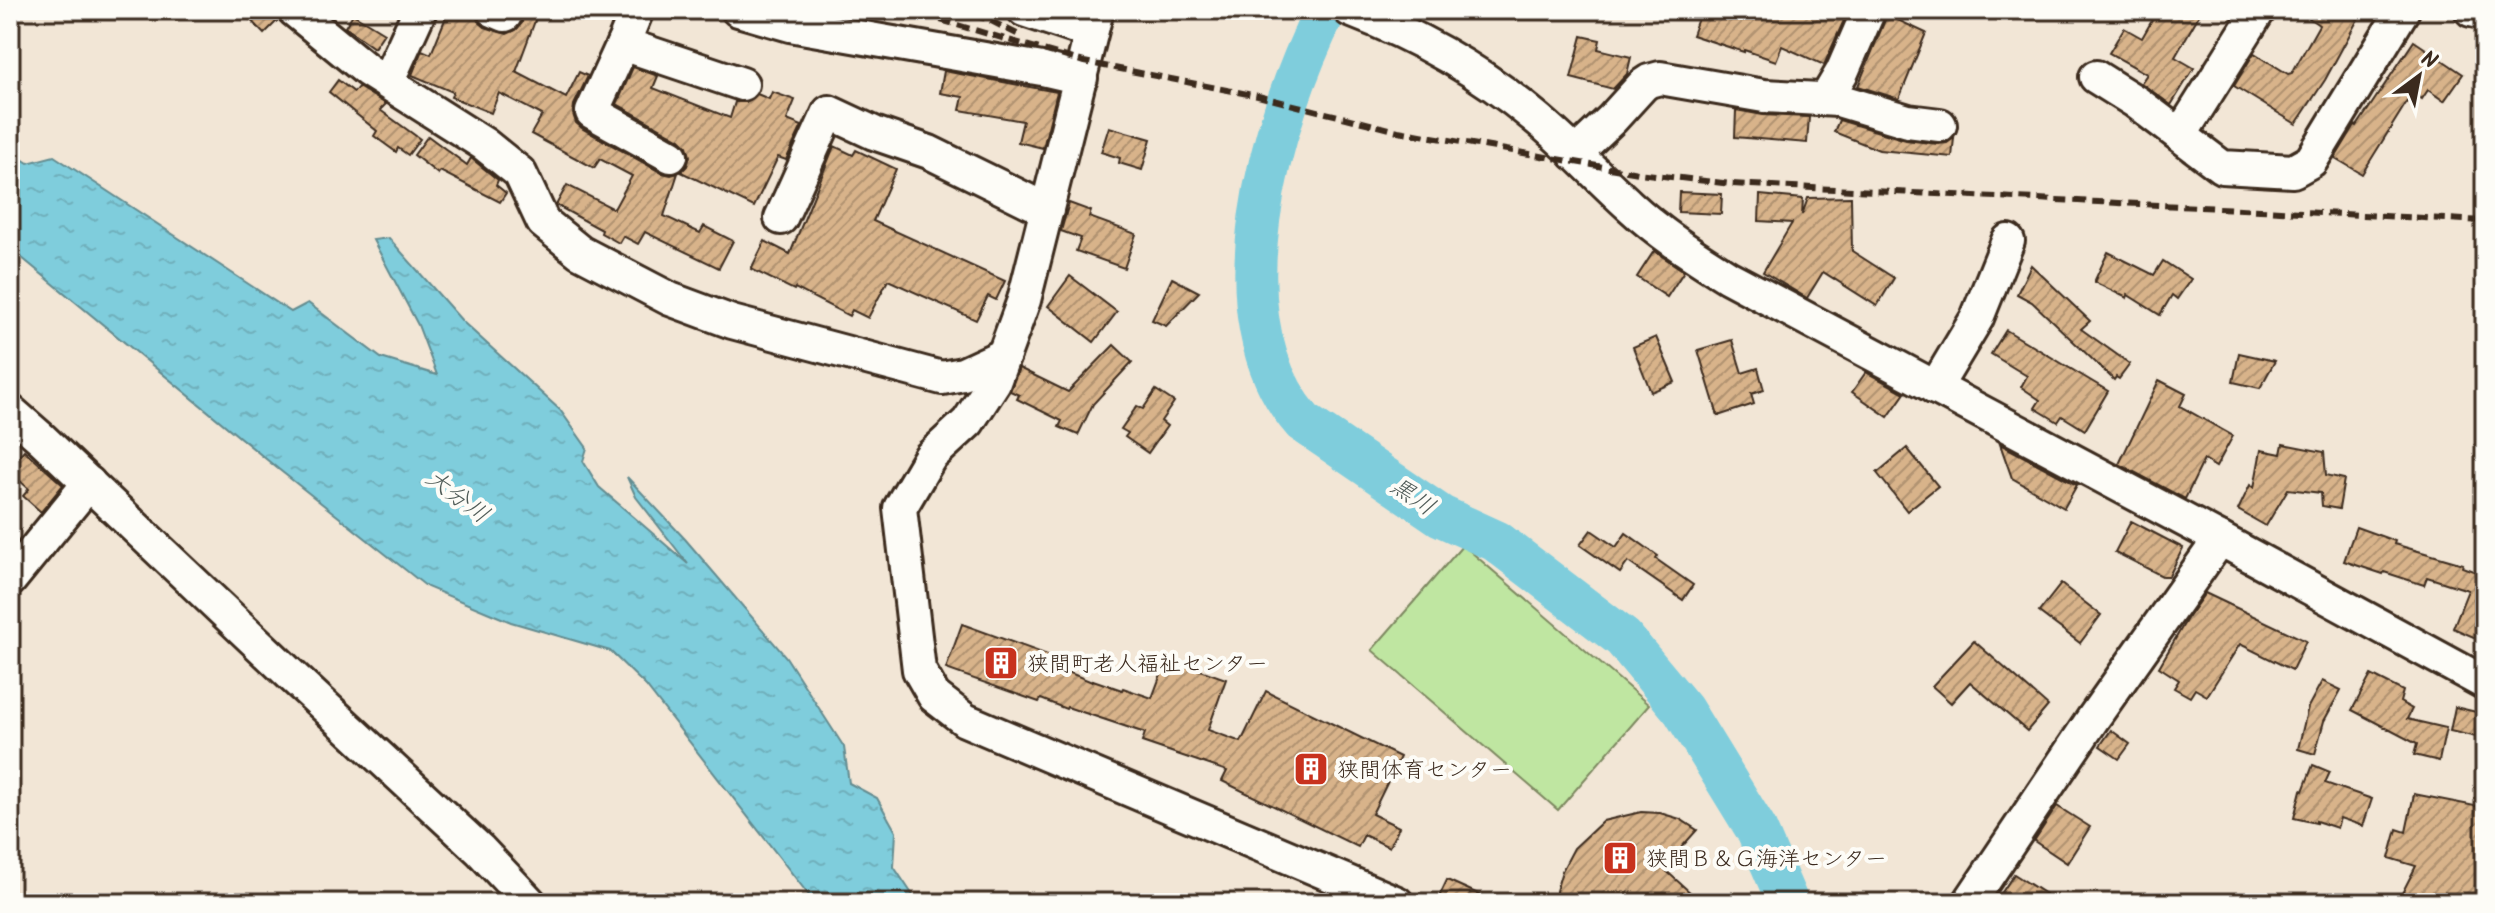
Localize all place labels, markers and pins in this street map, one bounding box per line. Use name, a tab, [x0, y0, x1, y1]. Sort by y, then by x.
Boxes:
building icon: 狭間町老人福祉センター	[982, 644, 1020, 682]
place label: 狭間町老人福祉センター	[1027, 648, 1268, 683]
building icon: 狭間体育センター	[1292, 750, 1330, 788]
place label: 狭間体育センター	[1337, 754, 1512, 789]
building icon: 狭間Ｂ＆Ｇ海洋センター	[1601, 839, 1639, 877]
place label: 狭間Ｂ＆Ｇ海洋センター	[1646, 843, 1887, 878]

